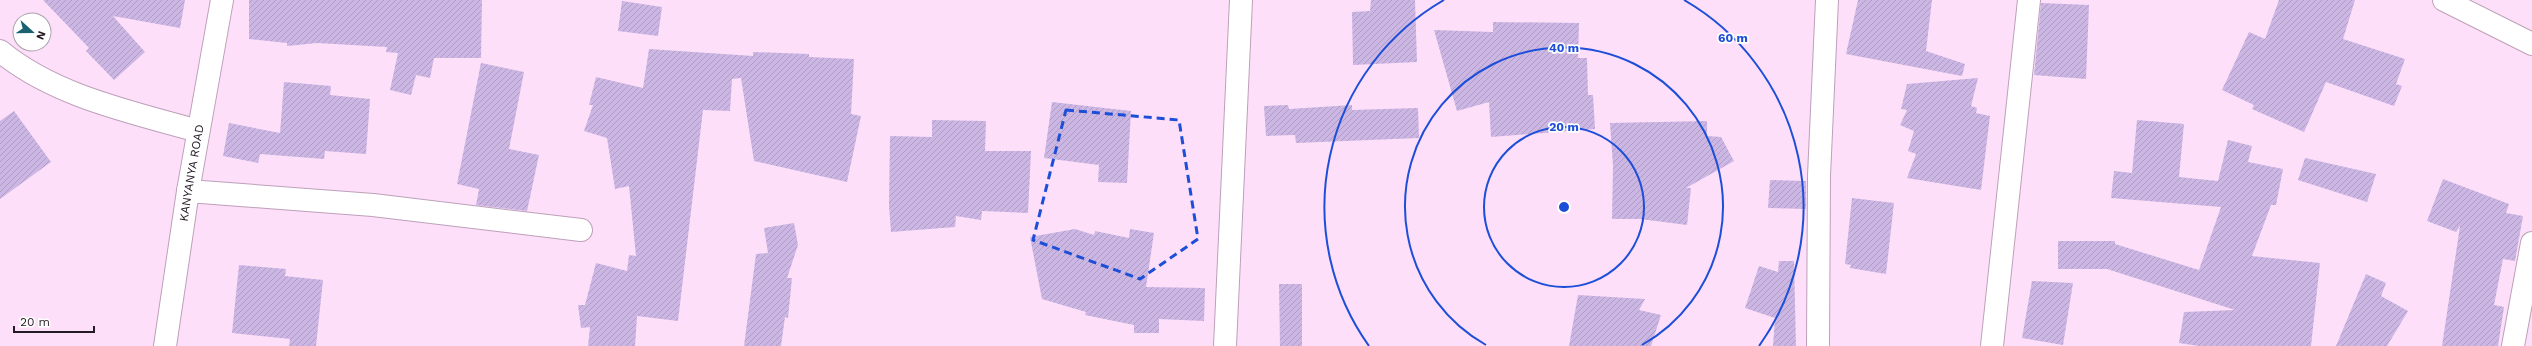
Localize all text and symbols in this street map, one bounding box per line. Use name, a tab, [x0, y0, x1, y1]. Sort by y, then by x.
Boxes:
north arrow	[12, 12, 52, 52]
text: N	[33, 29, 48, 42]
text: 60 m	[1718, 31, 1748, 45]
text: 40 m	[1549, 41, 1579, 55]
text: 20 m	[1549, 120, 1579, 134]
street label: KANYANYA ROAD	[177, 123, 207, 223]
centre of rings	[1557, 200, 1571, 214]
scale bar	[14, 308, 94, 334]
text: 20 m	[20, 315, 50, 329]

